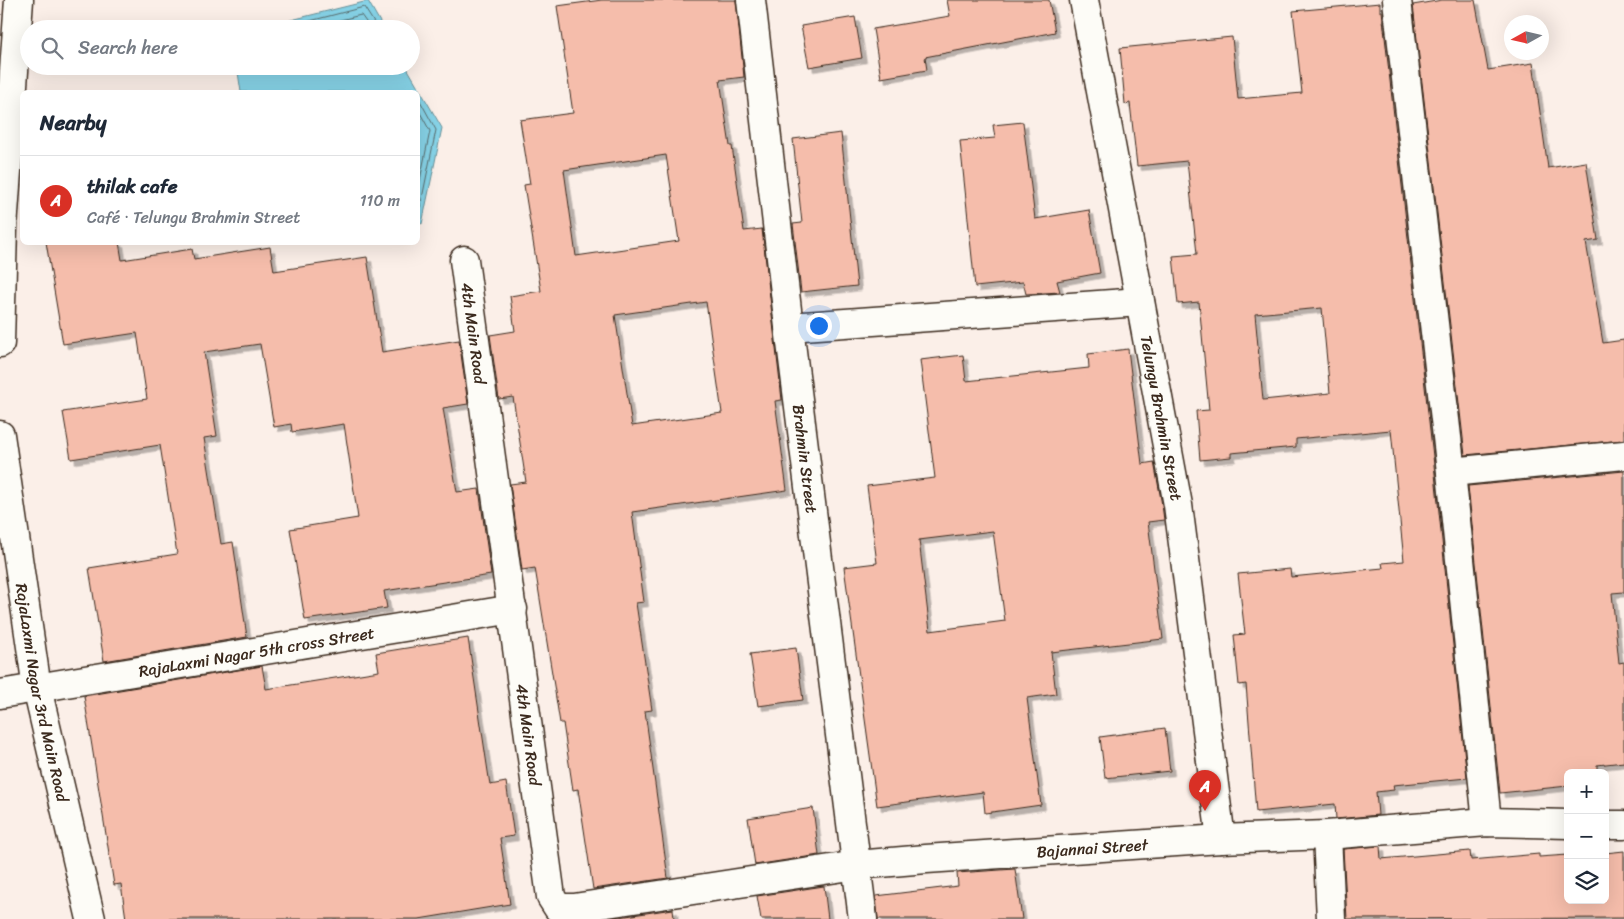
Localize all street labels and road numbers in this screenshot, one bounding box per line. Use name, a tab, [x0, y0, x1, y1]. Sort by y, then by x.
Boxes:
street label: 4th Main Road	[452, 281, 495, 387]
street label: Telungu Brahmin Street	[1132, 333, 1191, 503]
street label: Brahmin Street	[784, 403, 826, 515]
street label: RajaLaxmi Nagar 3rd Main Road	[7, 581, 77, 806]
street label: RajaLaxmi Nagar 5th cross Street	[136, 618, 377, 686]
street label: 4th Main Road	[507, 682, 550, 789]
street label: Bajannai Street	[1036, 830, 1149, 866]

